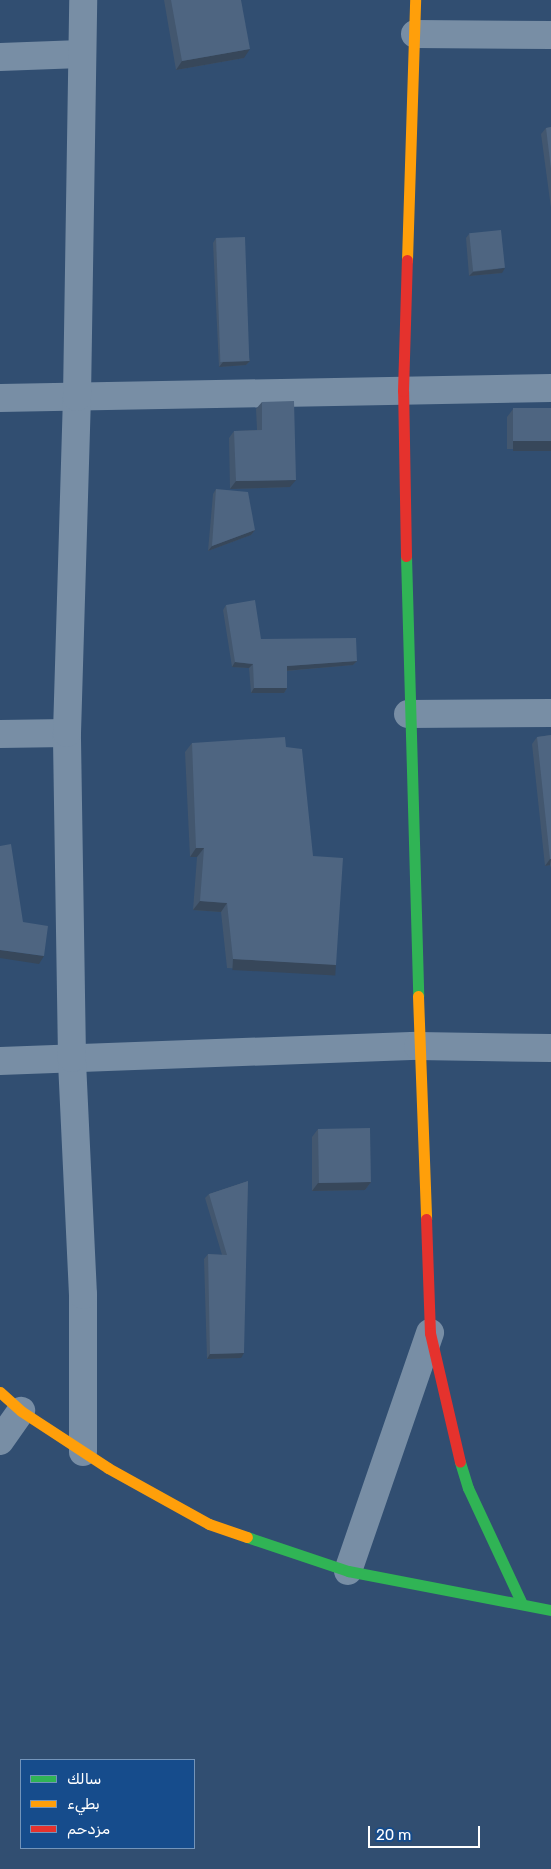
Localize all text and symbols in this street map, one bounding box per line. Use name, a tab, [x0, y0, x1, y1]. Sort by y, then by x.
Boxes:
legend	[20, 1759, 195, 1849]
text: سالك	[67, 1770, 102, 1788]
text: بطيء	[67, 1795, 100, 1813]
scale bar	[371, 1816, 484, 1848]
text: مزدحم	[67, 1820, 110, 1838]
text: 20 m	[376, 1826, 411, 1844]

